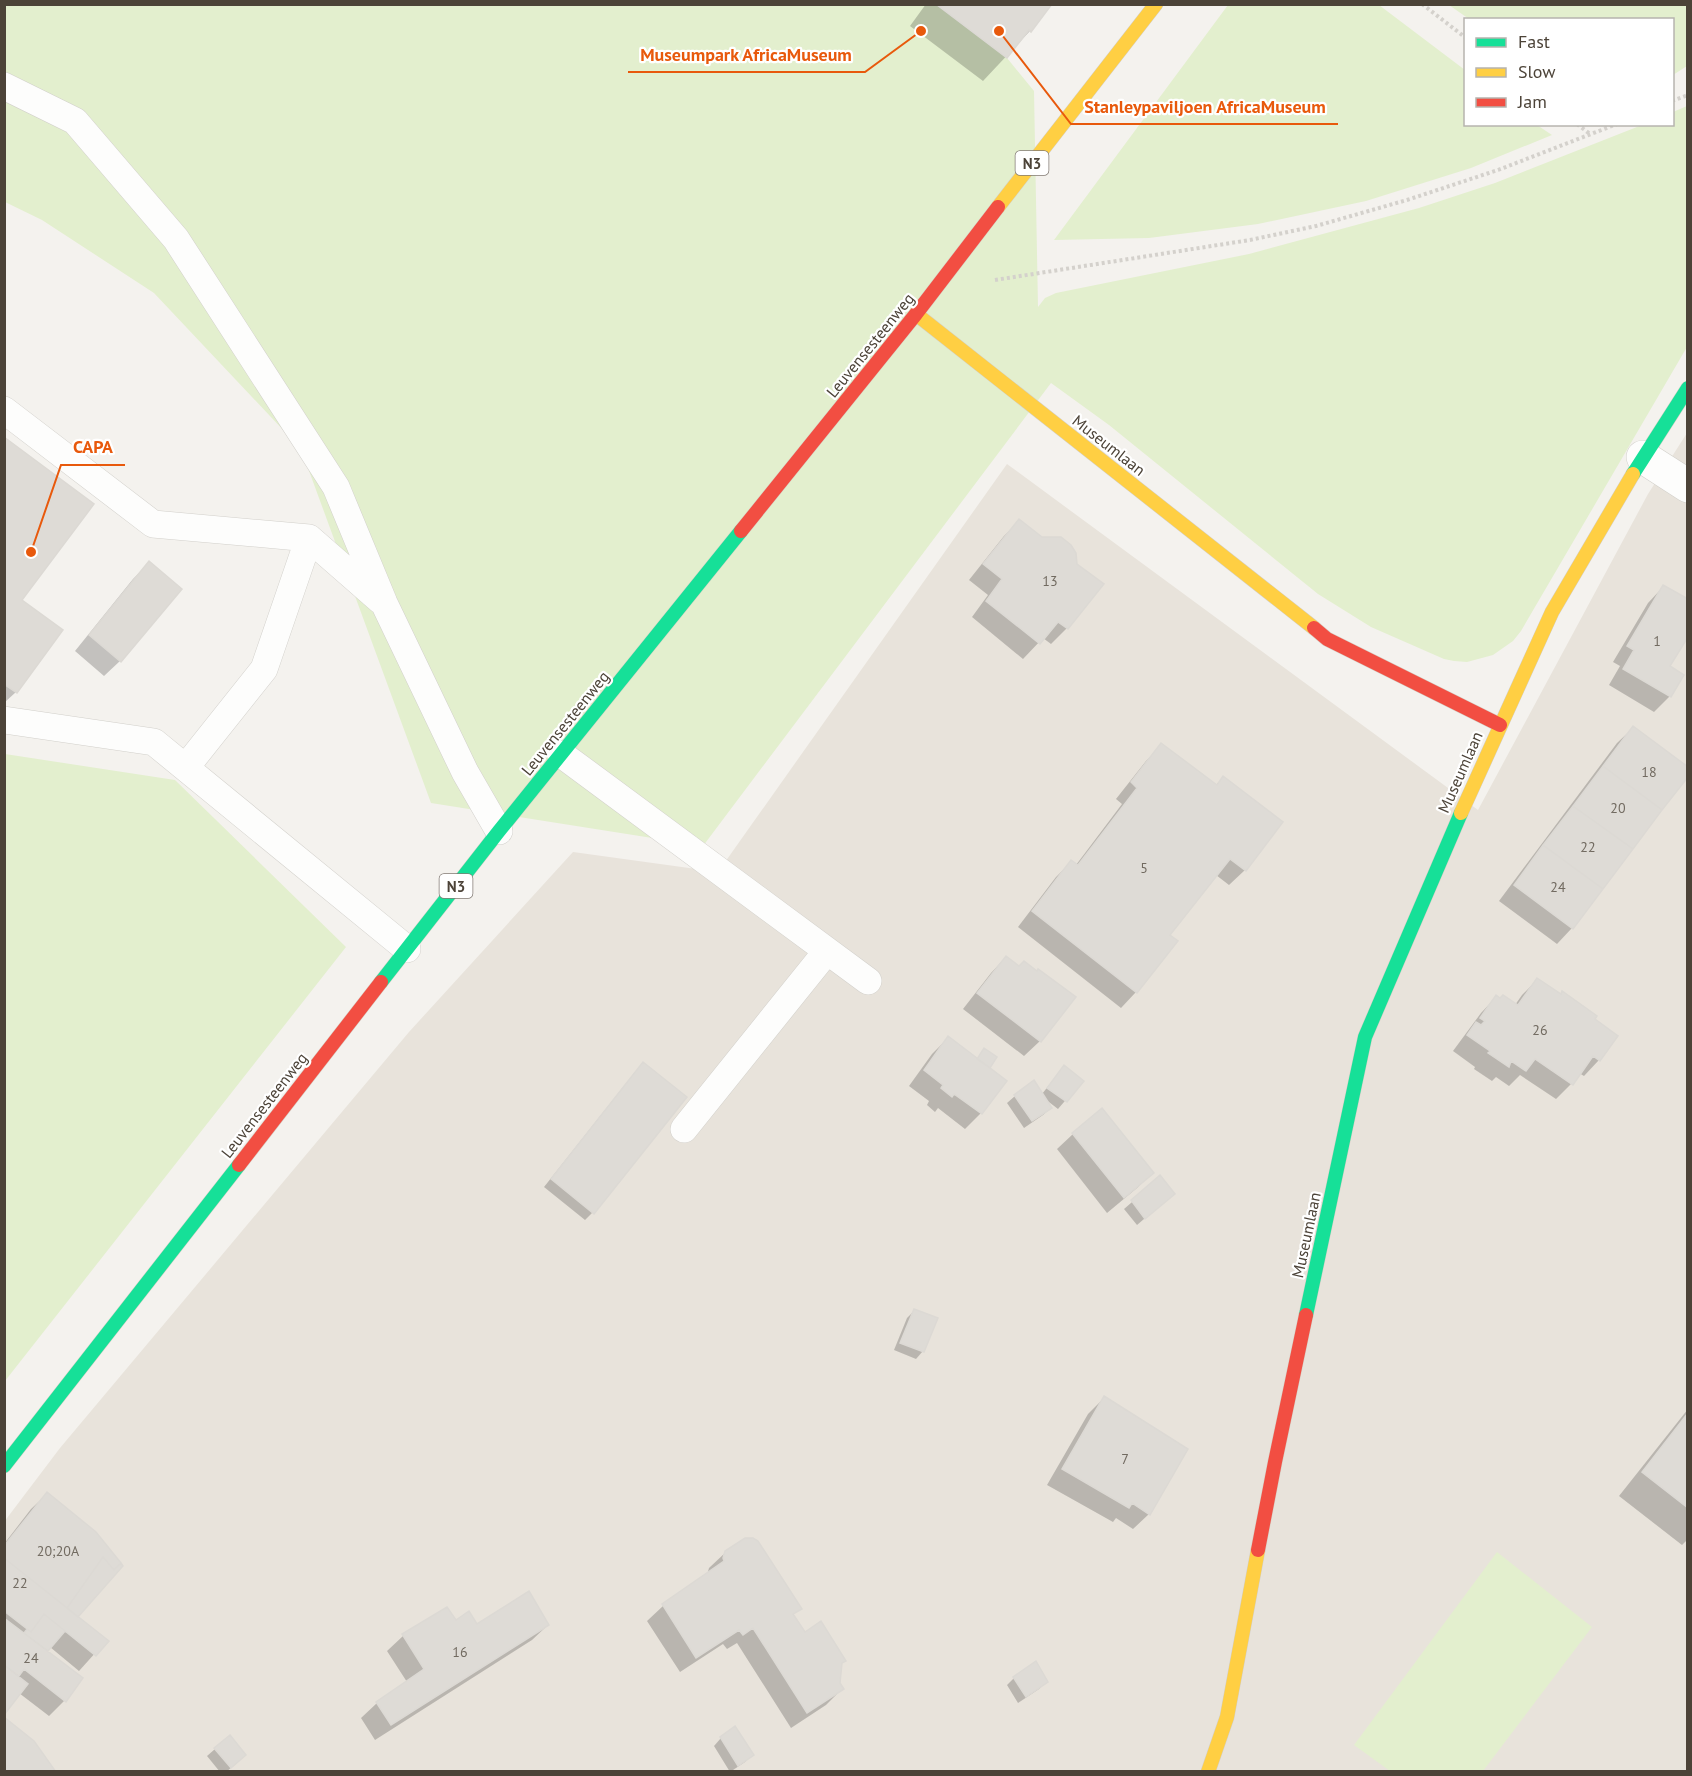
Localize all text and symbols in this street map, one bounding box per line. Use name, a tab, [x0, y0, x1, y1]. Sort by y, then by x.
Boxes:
legend	[1464, 18, 1674, 126]
text: Fast	[1518, 30, 1550, 53]
callout: Museumpark AfricaMuseum	[628, 36, 865, 72]
text: Museumpark AfricaMuseum	[640, 43, 852, 66]
text: Slow	[1518, 60, 1556, 83]
callout: Stanleypaviljoen AfricaMuseum	[1071, 88, 1338, 124]
text: Jam	[1517, 90, 1547, 113]
text: Stanleypaviljoen AfricaMuseum	[1084, 95, 1326, 118]
road number: N3	[1016, 151, 1048, 175]
street label: Leuvensesteenweg	[822, 289, 918, 401]
street label: Museumlaan	[1069, 410, 1149, 480]
callout: CAPA	[61, 429, 125, 465]
text: CAPA	[73, 435, 113, 458]
house number: 13	[1042, 572, 1058, 590]
house number: 1	[1653, 632, 1661, 650]
street label: Leuvensesteenweg	[517, 667, 613, 779]
street label: Museumlaan	[1433, 728, 1487, 816]
house number: 18	[1641, 763, 1657, 781]
house number: 20	[1610, 799, 1626, 817]
house number: 22	[1580, 838, 1596, 856]
house number: 5	[1140, 859, 1148, 877]
road number: N3	[440, 874, 472, 898]
house number: 24	[1550, 878, 1566, 896]
house number: 26	[1532, 1021, 1548, 1039]
street label: Leuvensesteenweg	[217, 1048, 311, 1162]
street label: Museumlaan	[1287, 1190, 1325, 1280]
house number: 7	[1121, 1450, 1129, 1468]
house number: 20;20A	[37, 1542, 80, 1560]
house number: 22	[12, 1574, 28, 1592]
house number: 16	[452, 1643, 468, 1661]
house number: 24	[23, 1649, 39, 1667]

